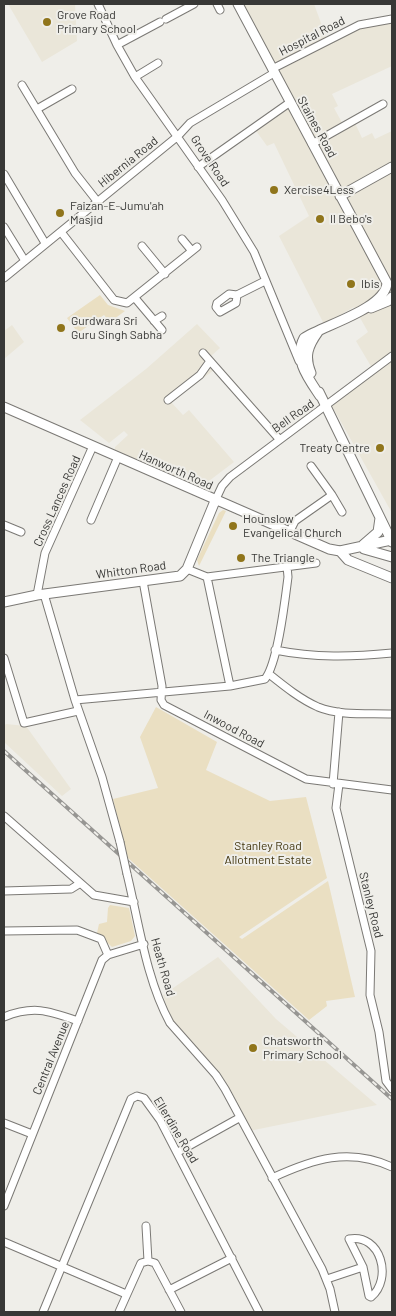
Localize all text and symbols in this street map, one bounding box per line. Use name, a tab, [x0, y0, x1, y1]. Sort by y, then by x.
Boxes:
place label: Grove Road Primary School	[57, 8, 136, 36]
street label: Hospital Road	[277, 13, 347, 59]
marker: Grove Road Primary School	[41, 16, 53, 28]
street label: Staines Road	[294, 94, 340, 160]
street label: Grove Road	[188, 133, 232, 189]
street label: Hibernia Road	[95, 134, 161, 190]
place label: Xercise4Less	[284, 183, 354, 197]
marker: Xercise4Less	[268, 184, 280, 196]
place label: Faizan-E-Jumu'ah Masjid	[70, 199, 164, 227]
marker: Faizan-E-Jumu'ah Masjid	[54, 207, 66, 219]
place label: Il Bebo's	[330, 212, 372, 226]
marker: Il Bebo's	[314, 213, 326, 225]
place label: Ibis	[361, 277, 379, 291]
marker: Ibis	[345, 278, 357, 290]
place label: Gurdwara Sri Guru Singh Sabha	[71, 314, 162, 342]
marker: Gurdwara Sri Guru Singh Sabha	[55, 322, 67, 334]
street label: Bell Road	[269, 396, 317, 436]
place label: Treaty Centre	[300, 441, 370, 455]
marker: Treaty Centre	[374, 442, 386, 454]
street label: Hanworth Road	[137, 447, 215, 493]
street label: Cross Lances Road	[30, 453, 84, 549]
place label: Hounslow Evangelical Church	[243, 512, 342, 540]
marker: Hounslow Evangelical Church	[227, 520, 239, 532]
place label: The Triangle	[251, 551, 315, 565]
marker: The Triangle	[235, 552, 247, 564]
street label: Whitton Road	[95, 558, 167, 582]
street label: Inwood Road	[201, 707, 267, 751]
park label: Stanley Road Allotment Estate	[224, 839, 312, 867]
street label: Stanley Road	[356, 871, 386, 939]
street label: Heath Road	[148, 936, 178, 998]
street label: Central Avenue	[30, 1019, 72, 1097]
place label: Chatsworth Primary School	[263, 1034, 342, 1062]
marker: Chatsworth Primary School	[247, 1042, 259, 1054]
street label: Ellerdine Road	[151, 1094, 201, 1166]

